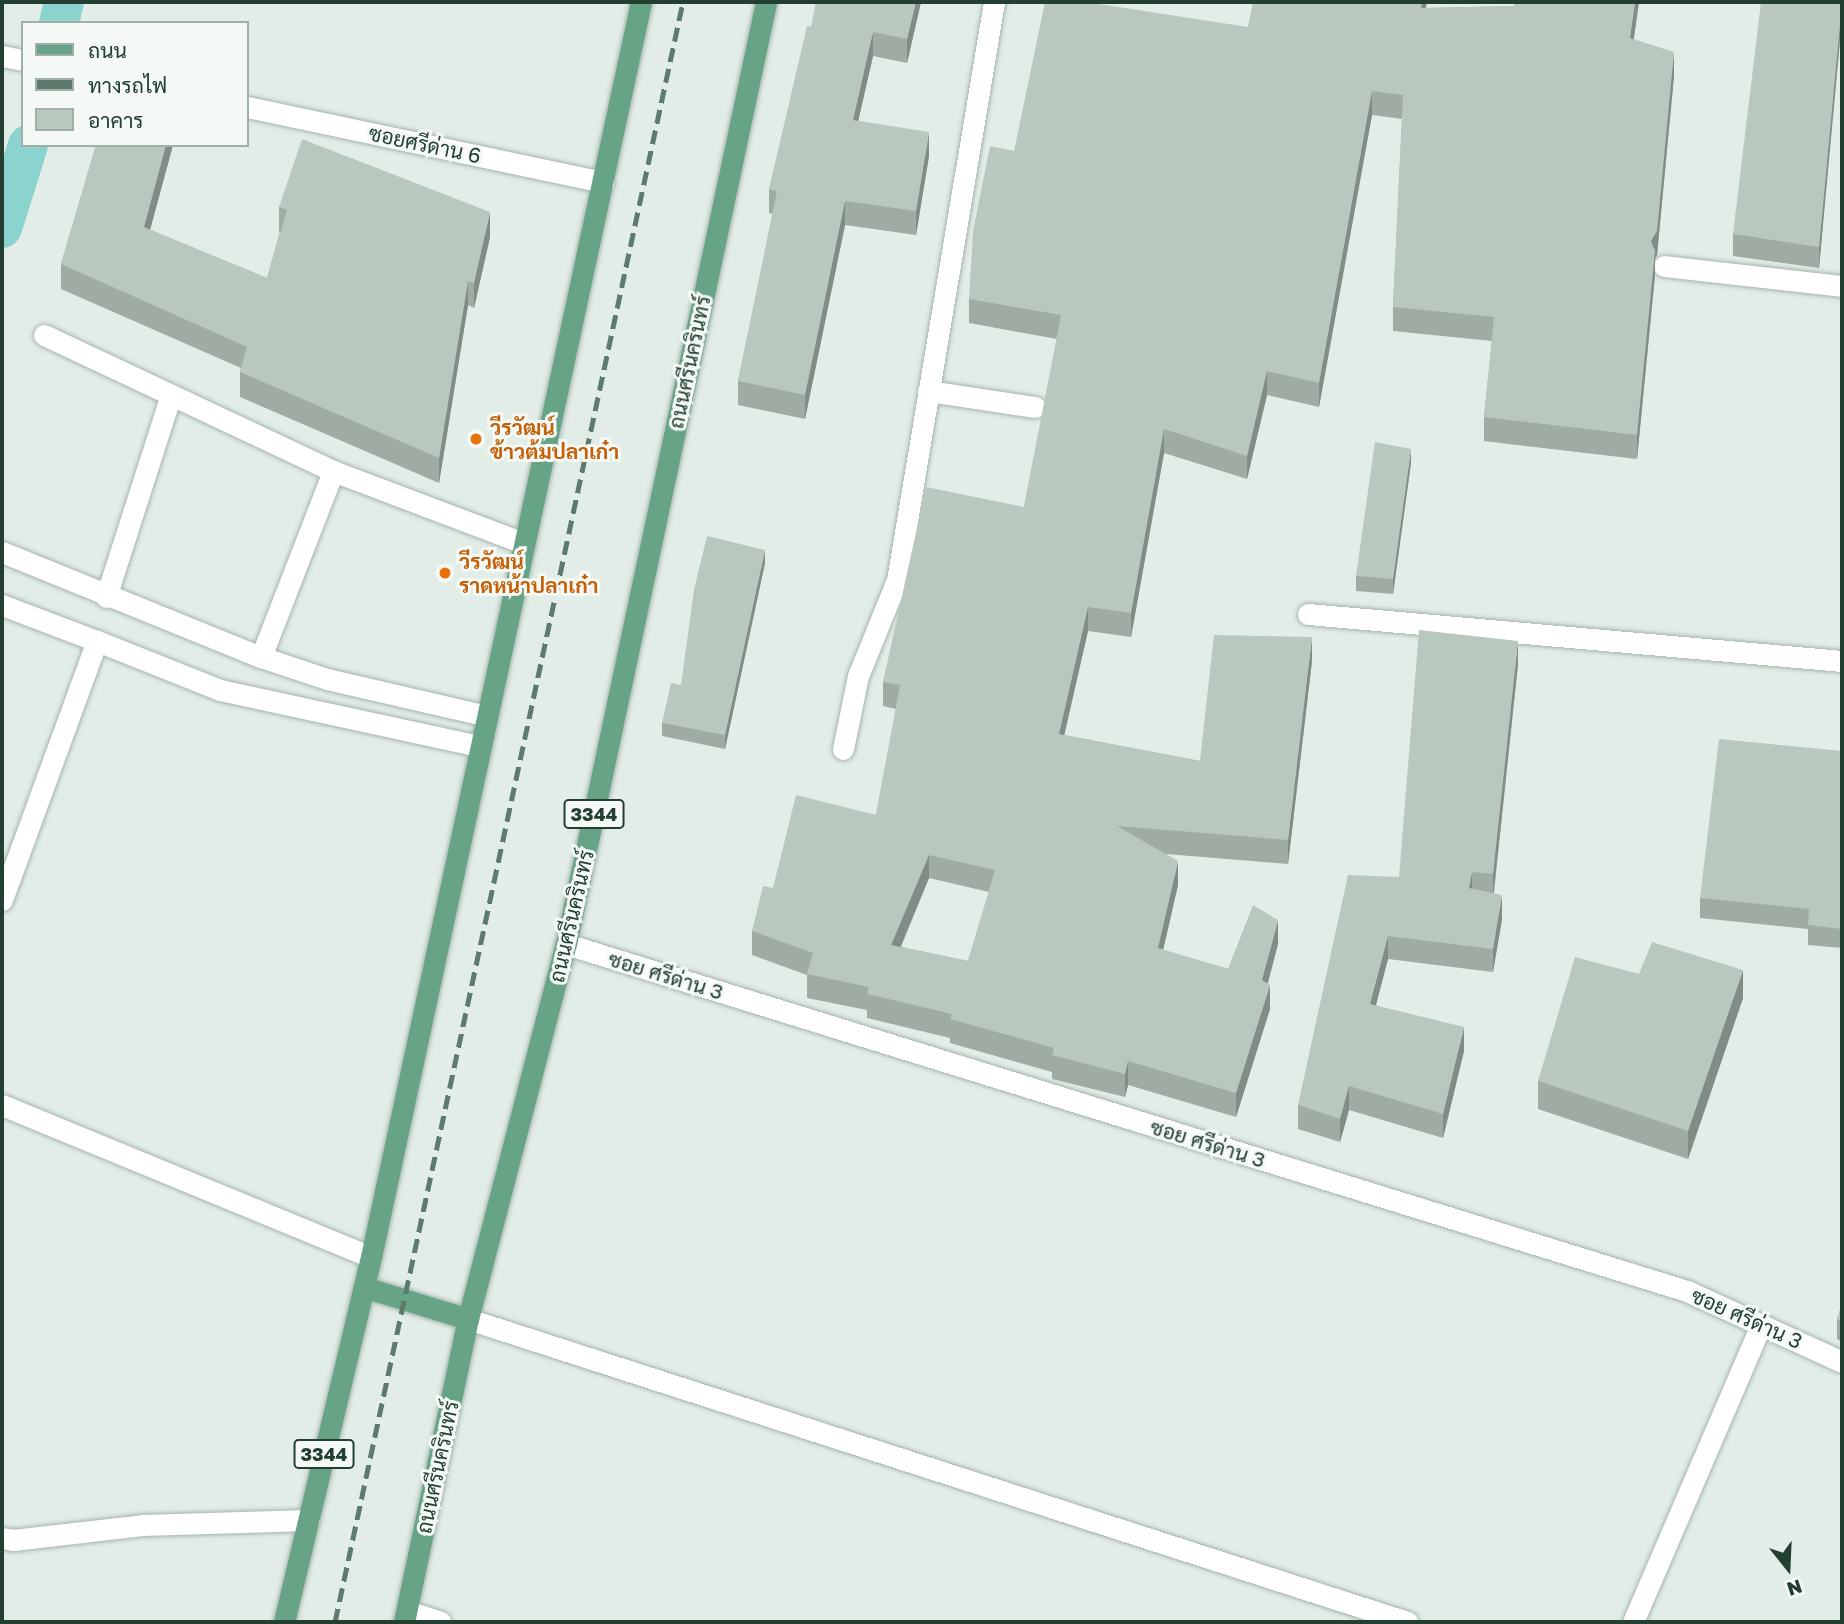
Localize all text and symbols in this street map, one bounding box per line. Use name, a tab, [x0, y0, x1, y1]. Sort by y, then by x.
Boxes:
legend	[21, 21, 248, 147]
text: ถนน	[88, 37, 127, 63]
text: ทางรถไฟ	[88, 72, 167, 98]
text: อาคาร	[88, 107, 144, 133]
street label: ซอยศรีด่าน 6	[367, 120, 483, 168]
street label: ถนนศรีนครินทร์	[663, 293, 715, 431]
place label: วีรวัฒน์ ข้าวต้มปลาเก๋า	[490, 414, 619, 464]
marker: วีรวัฒน์ ข้าวต้มปลาเก๋า	[468, 431, 484, 447]
place label: วีรวัฒน์ ราดหน้าปลาเก๋า	[459, 548, 598, 598]
marker: วีรวัฒน์ ราดหน้าปลาเก๋า	[437, 565, 453, 581]
road number: 3344	[562, 799, 626, 830]
street label: ถนนศรีนครินทร์	[544, 847, 598, 985]
street label: ซอย ศรีด่าน 3	[605, 946, 727, 1004]
street label: ซอย ศรีด่าน 3	[1147, 1114, 1269, 1172]
street label: ซอย ศรีด่าน 3	[1688, 1282, 1806, 1354]
street label: ถนนศรีนครินทร์	[411, 1398, 463, 1536]
road number: 3344	[292, 1438, 356, 1470]
north arrow	[1753, 1533, 1823, 1603]
text: N	[1784, 1575, 1805, 1602]

